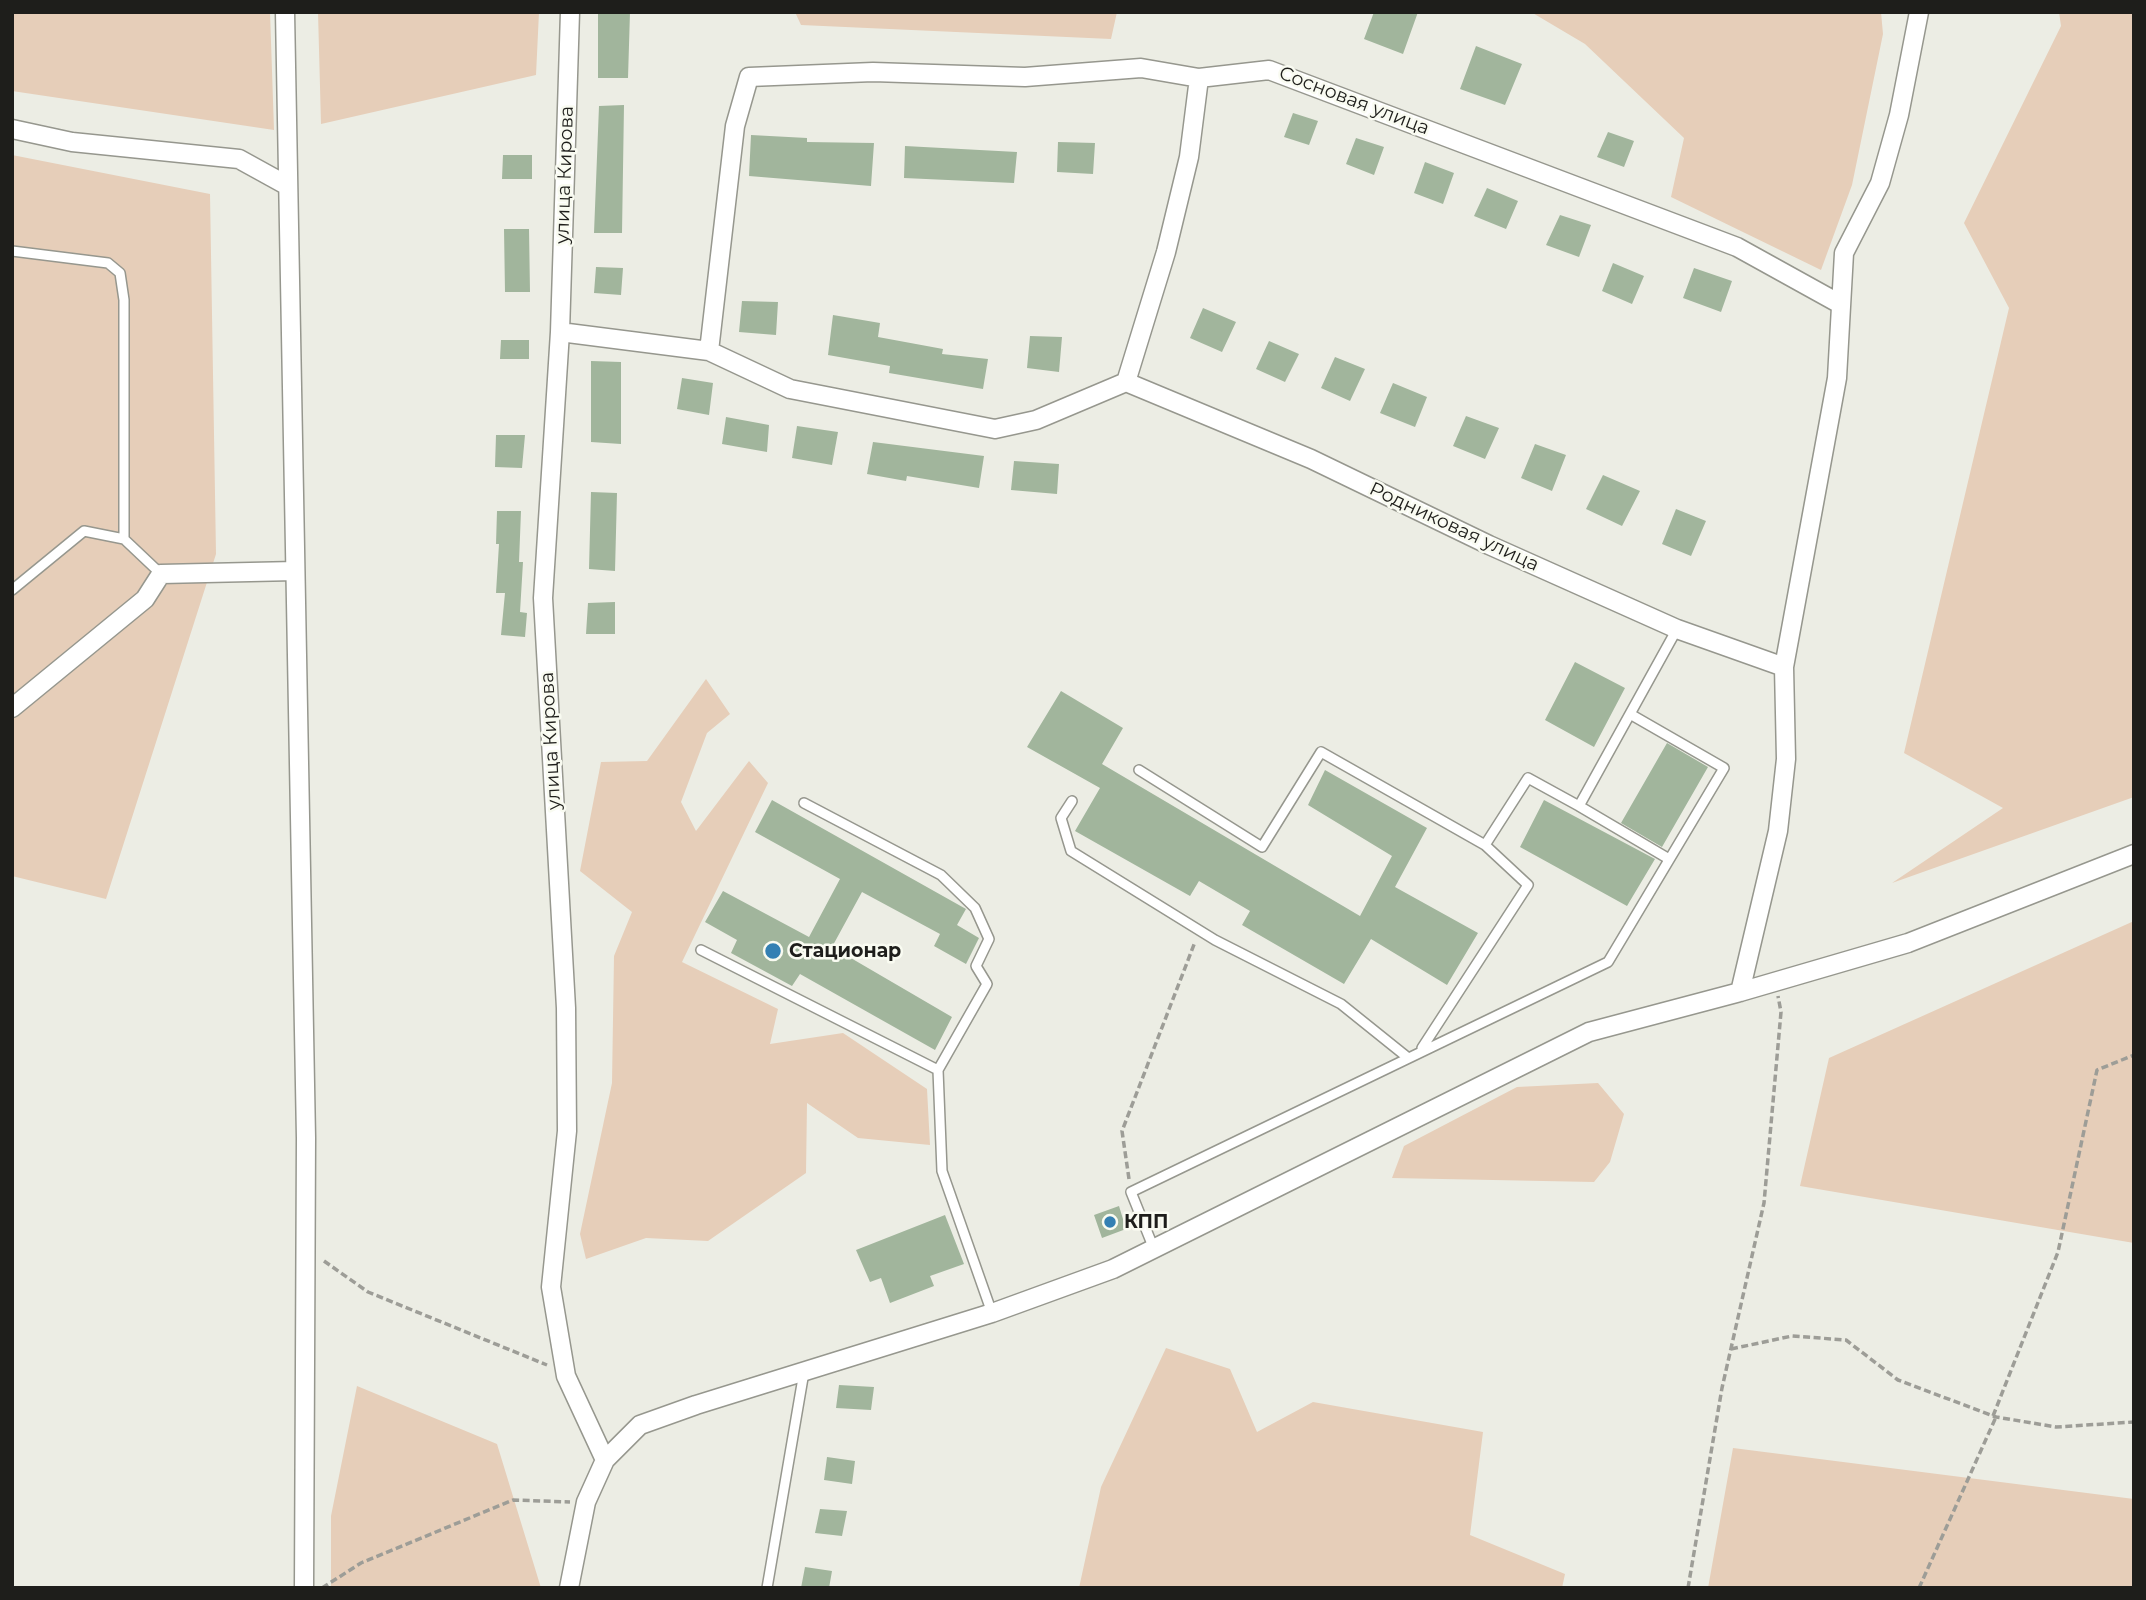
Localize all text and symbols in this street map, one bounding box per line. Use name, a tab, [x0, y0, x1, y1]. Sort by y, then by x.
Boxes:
street label: Сосновая улица	[1276, 62, 1432, 140]
street label: улица Кирова	[551, 106, 579, 244]
street label: Родниковая улица	[1365, 478, 1543, 576]
street label: улица Кирова	[536, 671, 566, 811]
place label: Стационар	[789, 940, 901, 962]
marker: Стационар	[763, 941, 783, 961]
place label: КПП	[1124, 1211, 1168, 1233]
marker: КПП	[1102, 1214, 1118, 1230]

